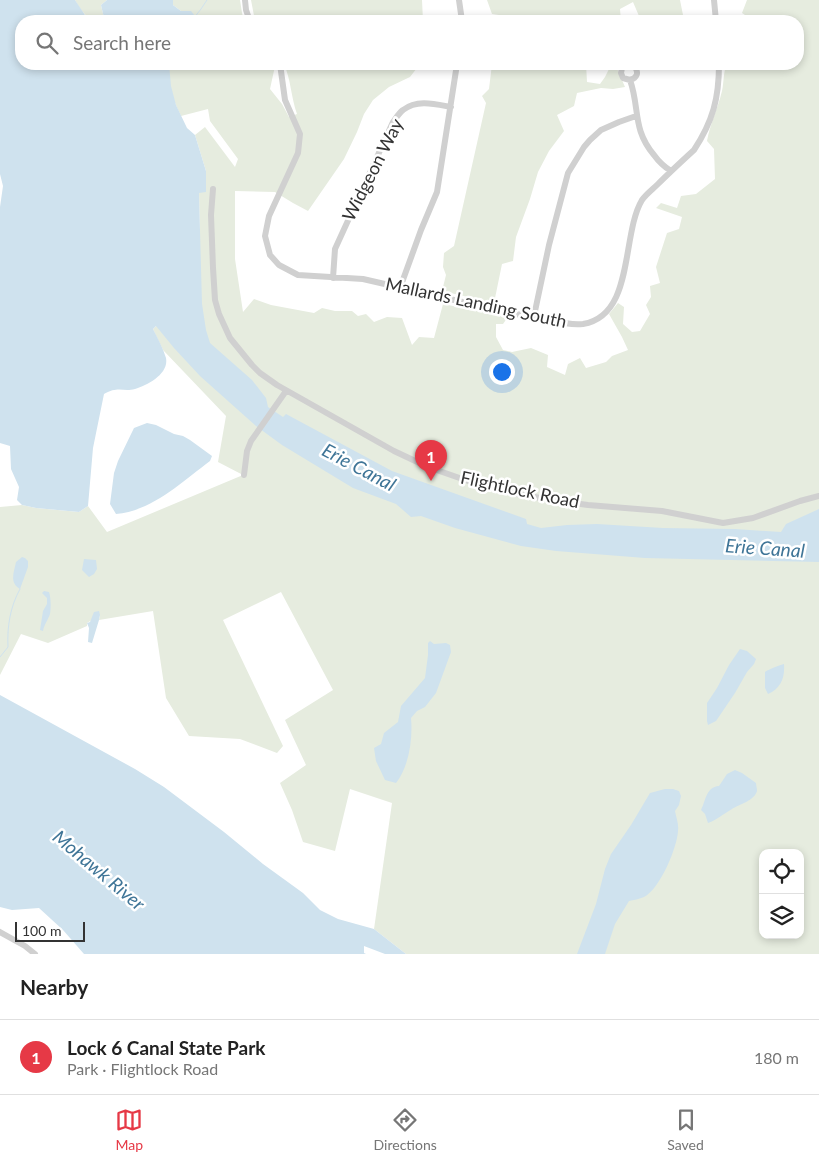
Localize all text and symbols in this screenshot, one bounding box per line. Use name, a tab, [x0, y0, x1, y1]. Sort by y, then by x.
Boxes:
search box	[15, 15, 804, 70]
icon: search	[33, 29, 61, 57]
text: Search here	[73, 31, 171, 54]
street label: Widgeon Way	[337, 114, 408, 224]
street label: Mallards Landing South	[384, 272, 569, 332]
your location	[489, 359, 515, 385]
water label: Erie Canal	[319, 438, 400, 495]
pin: 1	[415, 440, 447, 481]
street label: Flightlock Road	[459, 466, 582, 512]
water label: Erie Canal	[724, 533, 806, 562]
water label: Mohawk River	[49, 825, 150, 915]
map controls	[759, 849, 804, 939]
button: locate	[759, 849, 804, 894]
button: layers	[759, 894, 804, 939]
scale bar	[15, 919, 85, 942]
text: 100 m	[22, 922, 61, 939]
text: Nearby	[20, 974, 88, 999]
text: Lock 6 Canal State Park	[67, 1036, 265, 1059]
text: 1	[31, 1048, 41, 1067]
text: 180 m	[754, 1048, 799, 1067]
text: Park · Flightlock Road	[67, 1059, 218, 1078]
tab: Map	[115, 1106, 143, 1153]
tab: Directions	[374, 1106, 437, 1153]
tab: Saved	[667, 1106, 704, 1153]

